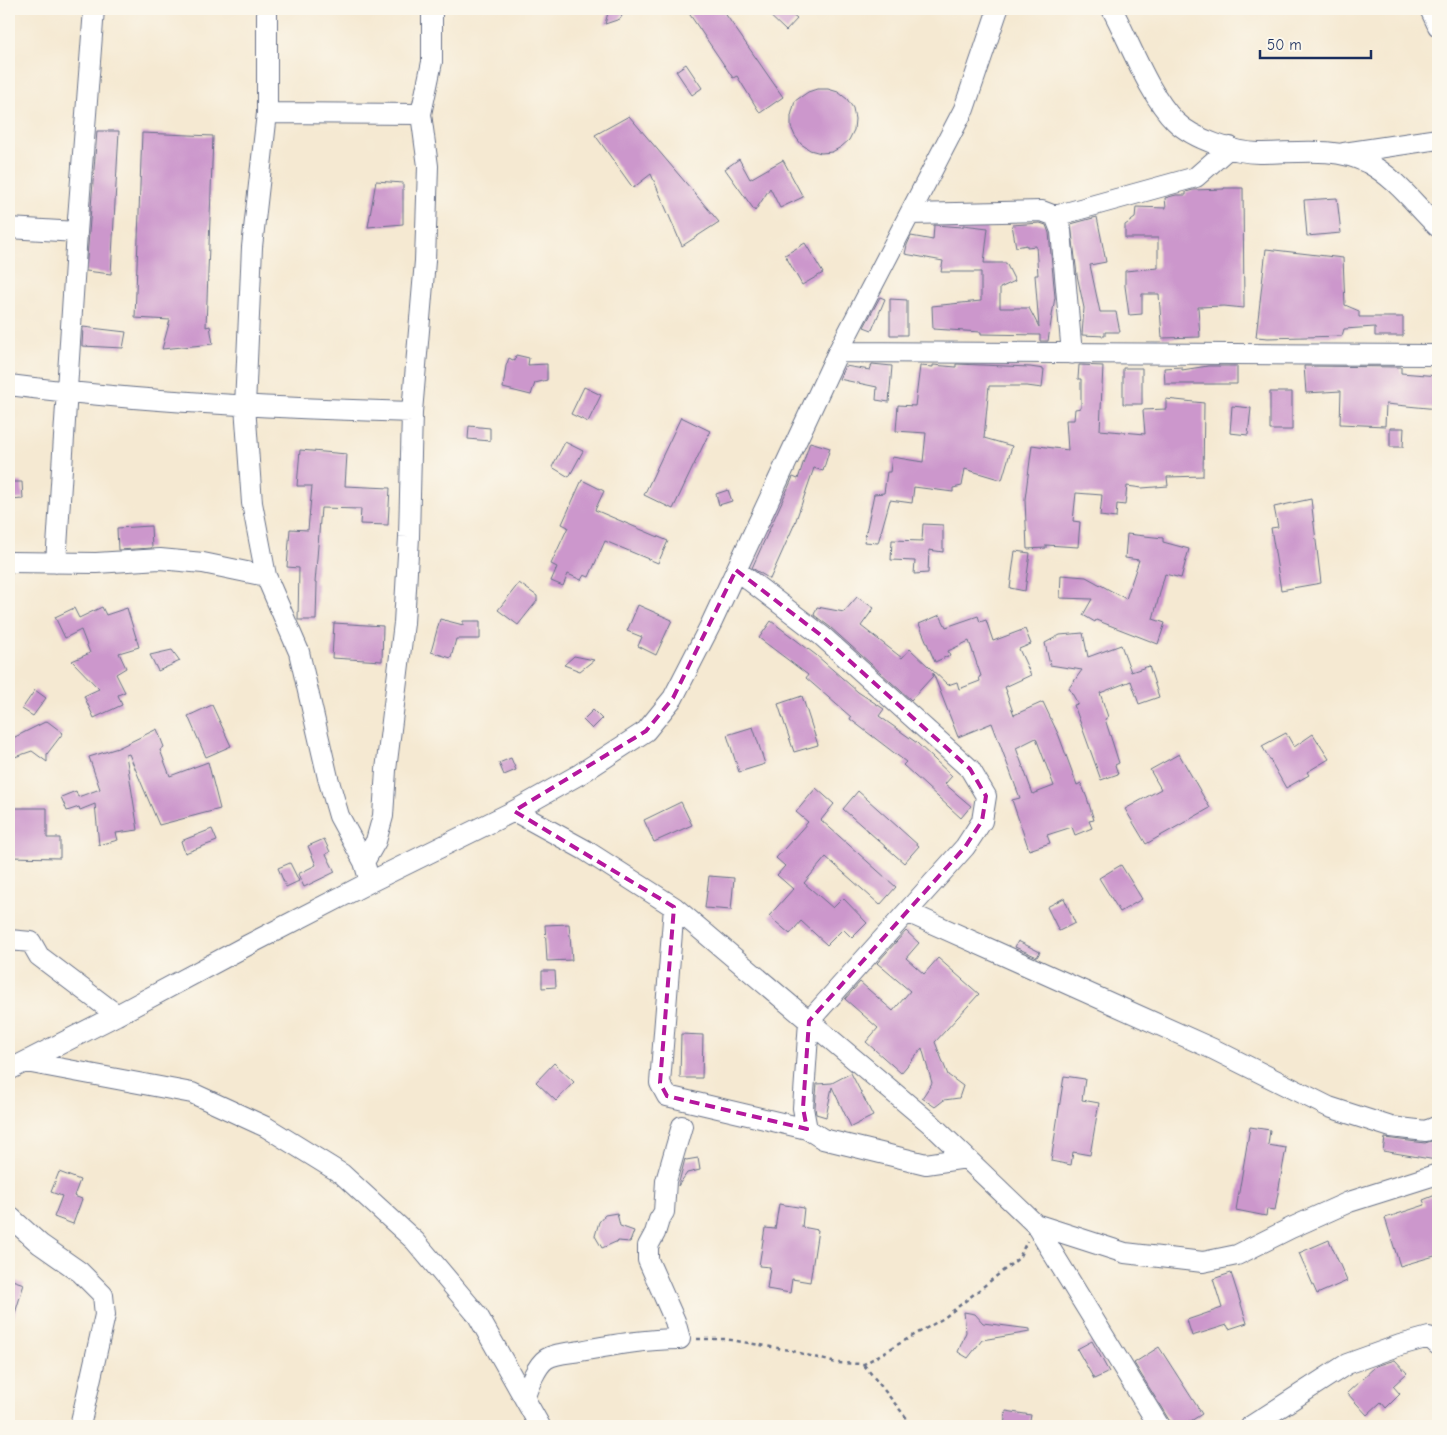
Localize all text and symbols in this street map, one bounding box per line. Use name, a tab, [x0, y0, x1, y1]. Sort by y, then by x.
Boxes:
scale bar	[1260, 28, 1371, 60]
text: 50 m	[1267, 36, 1302, 54]

